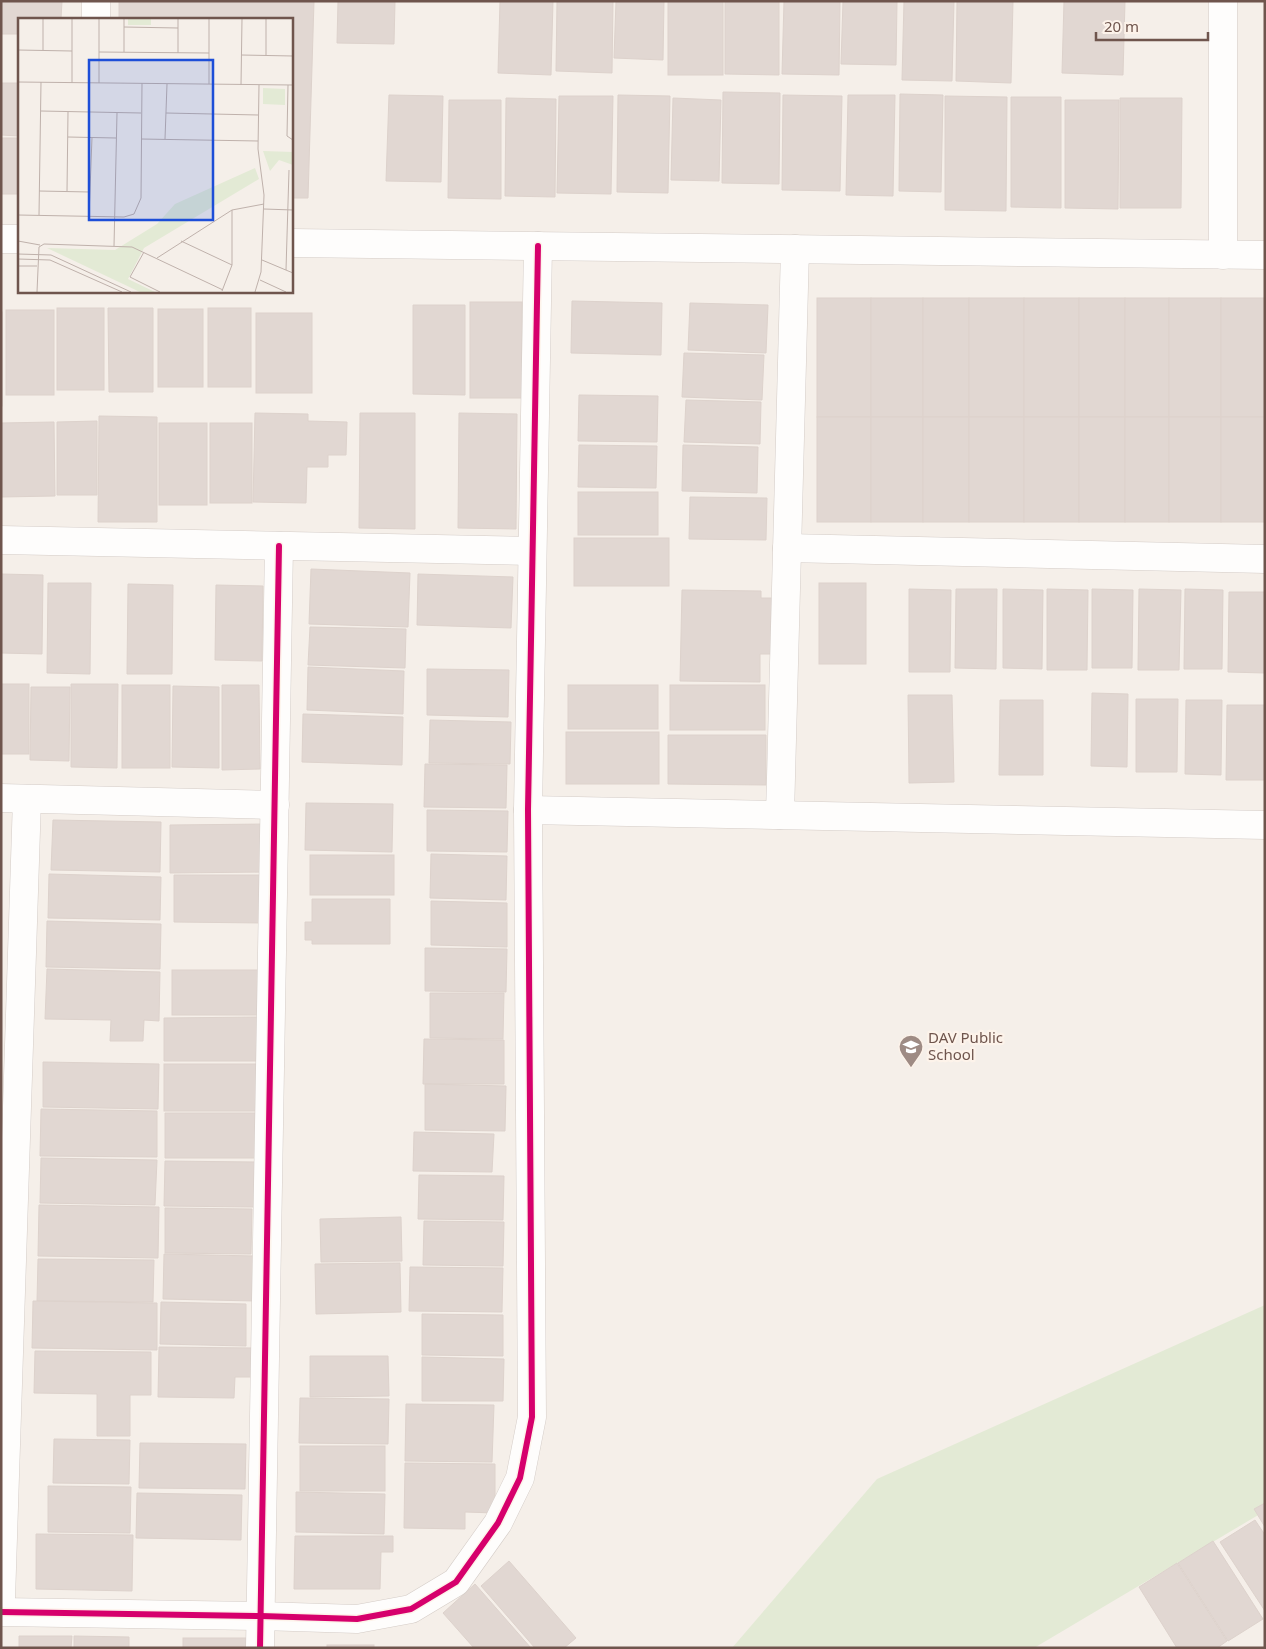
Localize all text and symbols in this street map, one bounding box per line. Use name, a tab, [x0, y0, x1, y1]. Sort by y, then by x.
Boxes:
scale bar	[1096, 10, 1208, 42]
text: 20 m	[1104, 16, 1139, 36]
inset map	[18, 18, 292, 292]
place label: DAV Public School	[928, 1027, 1003, 1064]
school or university icon: DAV Public School	[898, 1034, 924, 1068]

